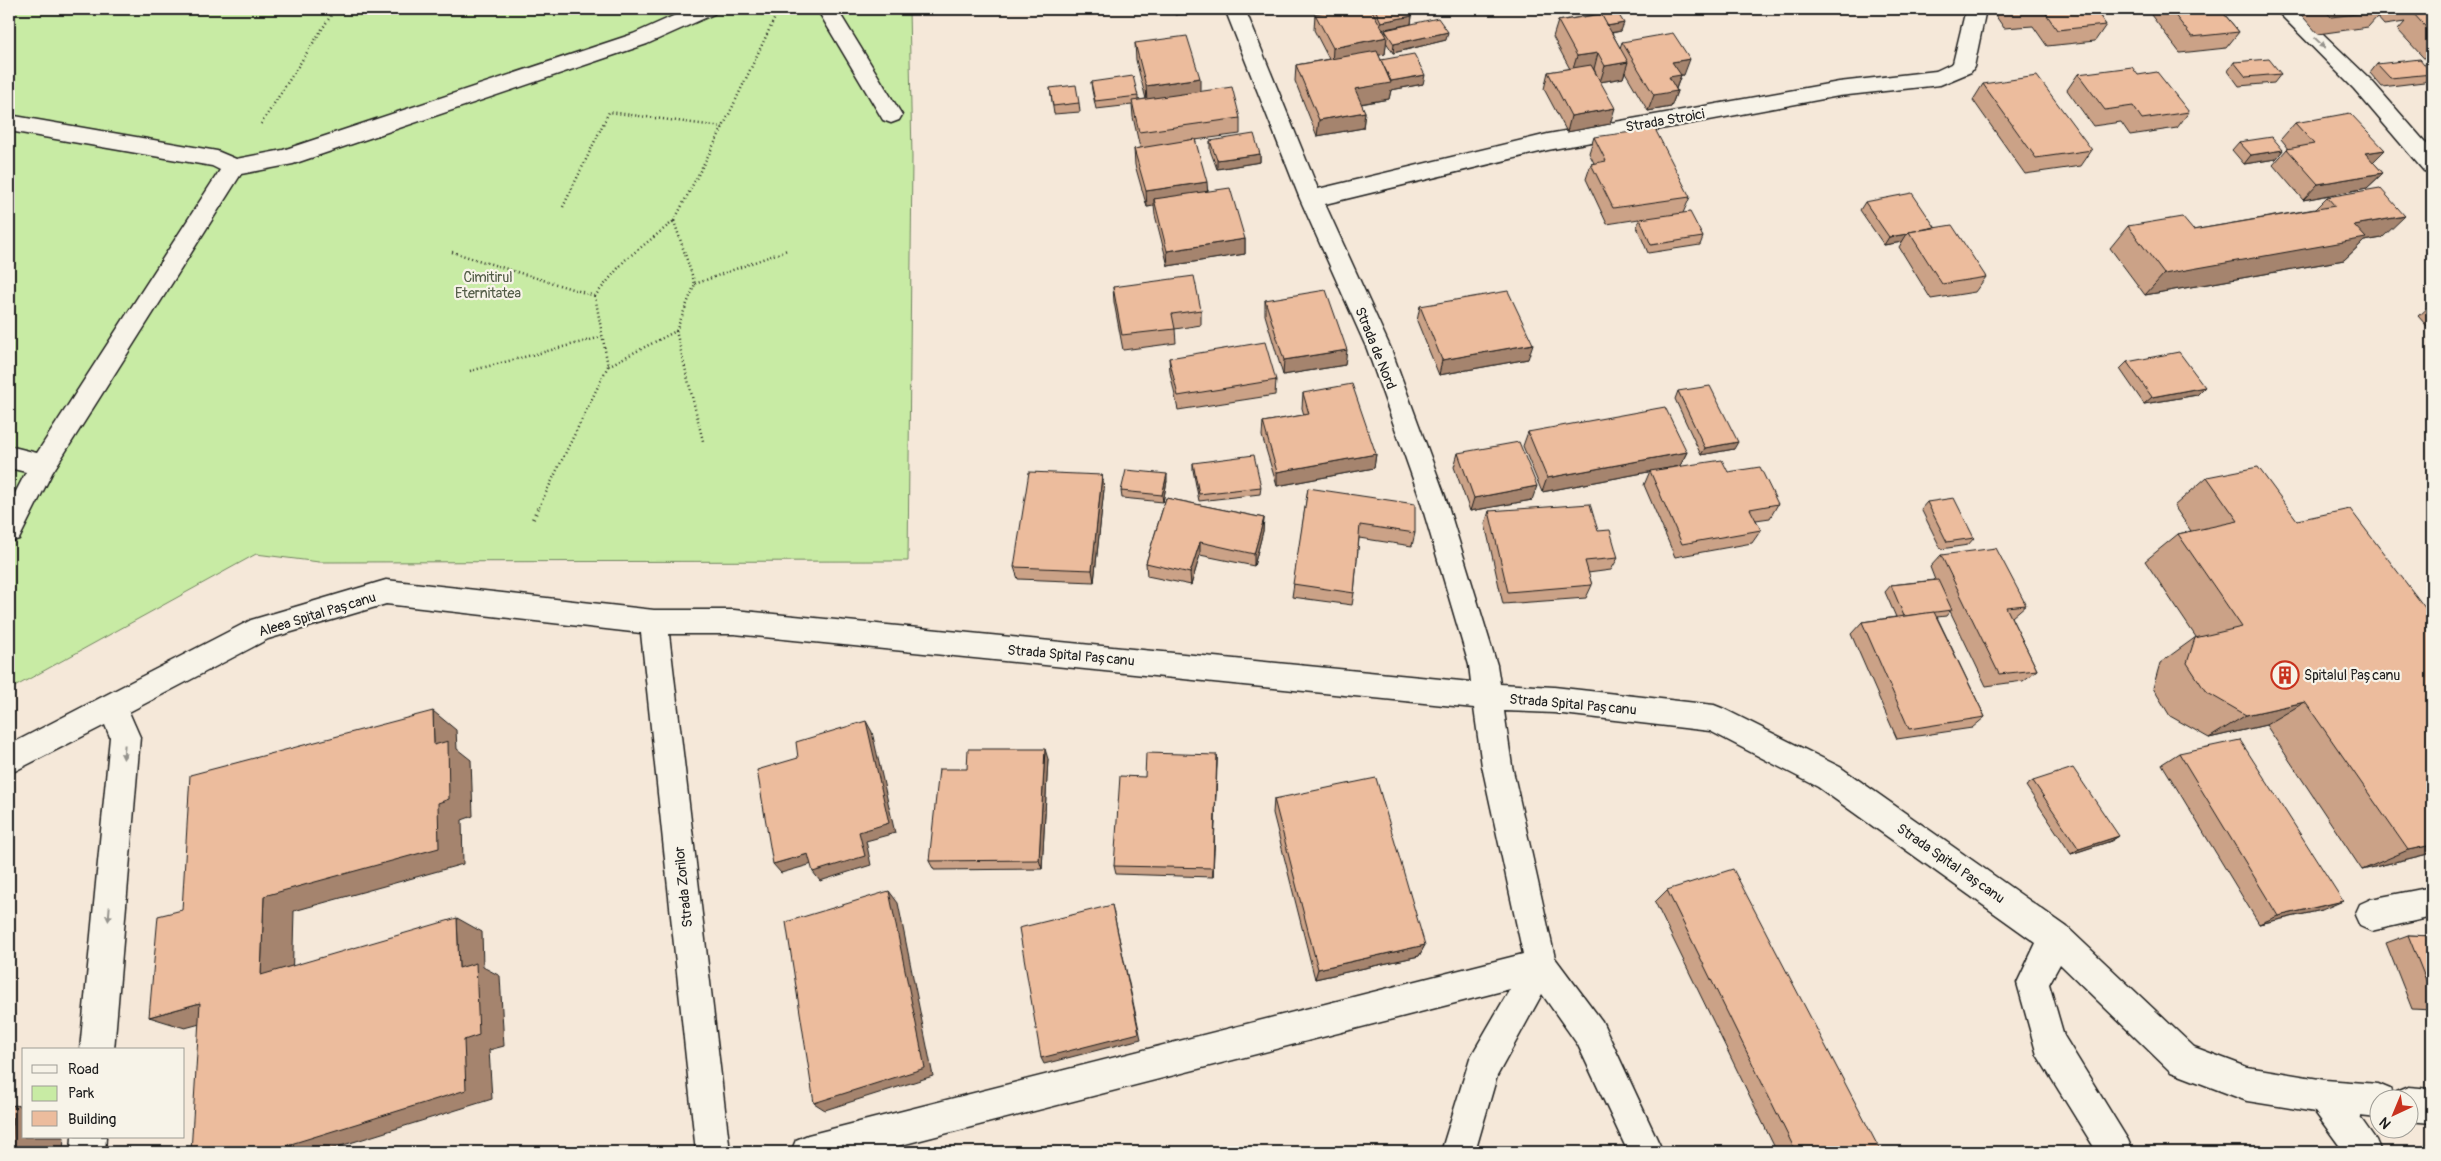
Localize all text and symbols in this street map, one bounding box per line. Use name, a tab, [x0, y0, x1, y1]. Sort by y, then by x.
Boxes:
one-way arrow	[2314, 37, 2326, 49]
street label: Strada Stroici	[1624, 105, 1706, 136]
park label: Cimitirul Eternitatea	[455, 269, 521, 302]
street label: Strada de Nord	[1351, 305, 1400, 392]
street label: Aleea Spital Pașcanu	[256, 589, 378, 640]
street label: Strada Spital Pașcanu	[1007, 641, 1135, 670]
building icon: Spitalul Pașcanu	[2270, 660, 2300, 690]
place label: Spitalul Pașcanu	[2304, 667, 2400, 684]
street label: Strada Spital Pașcanu	[1509, 690, 1637, 719]
one-way arrow	[120, 744, 128, 760]
street label: Strada Spital Pașcanu	[1894, 820, 2008, 907]
street label: Strada Zorilor	[671, 845, 696, 928]
one-way arrow	[105, 906, 113, 922]
legend	[22, 1048, 185, 1138]
text: Road	[68, 1060, 99, 1079]
text: Park	[68, 1084, 95, 1103]
north arrow	[2368, 1088, 2418, 1138]
text: Building	[68, 1110, 116, 1129]
text: N	[2376, 1114, 2395, 1132]

